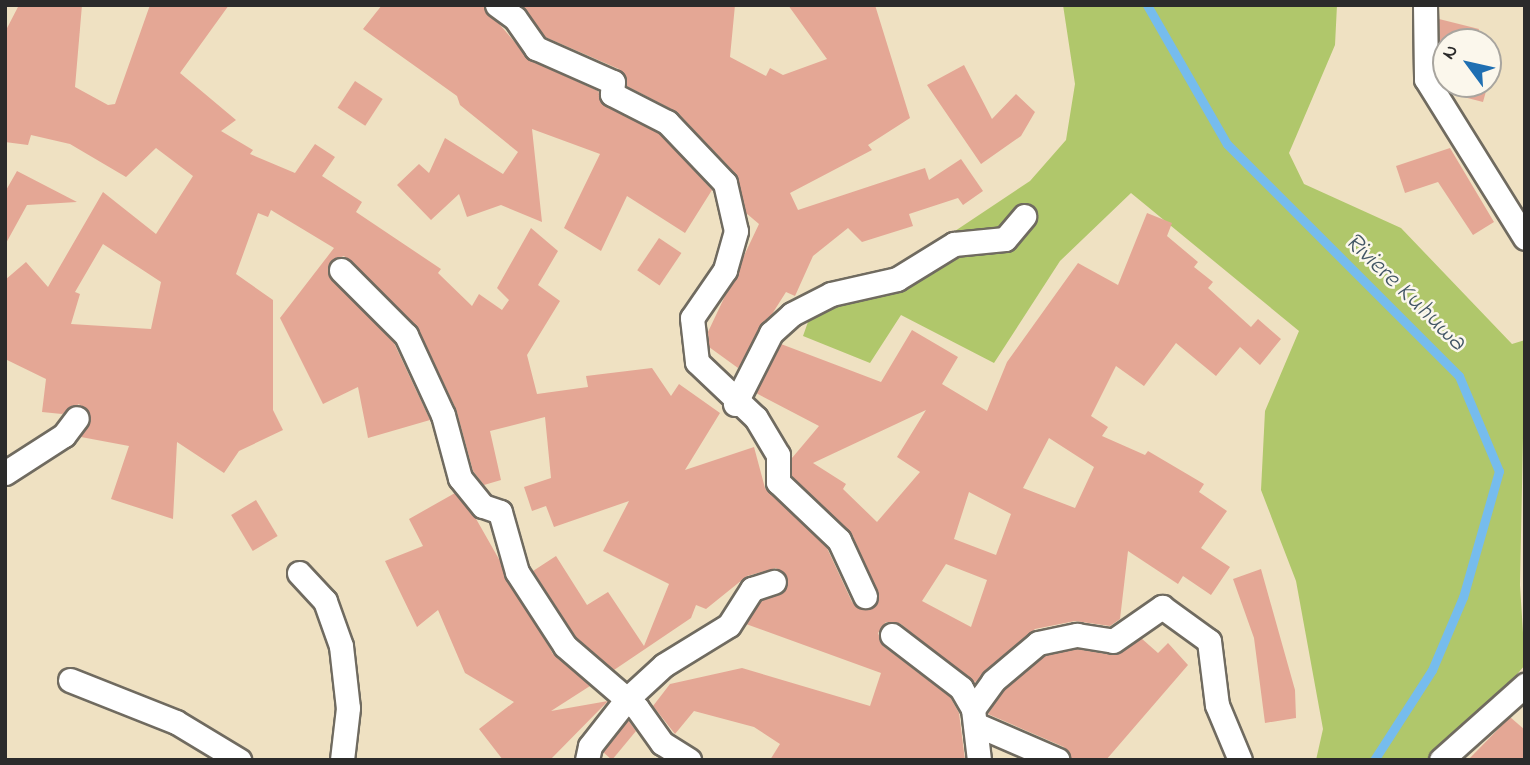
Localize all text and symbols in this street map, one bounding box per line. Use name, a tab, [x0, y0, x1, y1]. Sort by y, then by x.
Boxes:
north arrow	[1432, 28, 1502, 98]
text: N	[1436, 40, 1465, 65]
water label: Riviere Kuhuwa	[1337, 227, 1471, 359]

